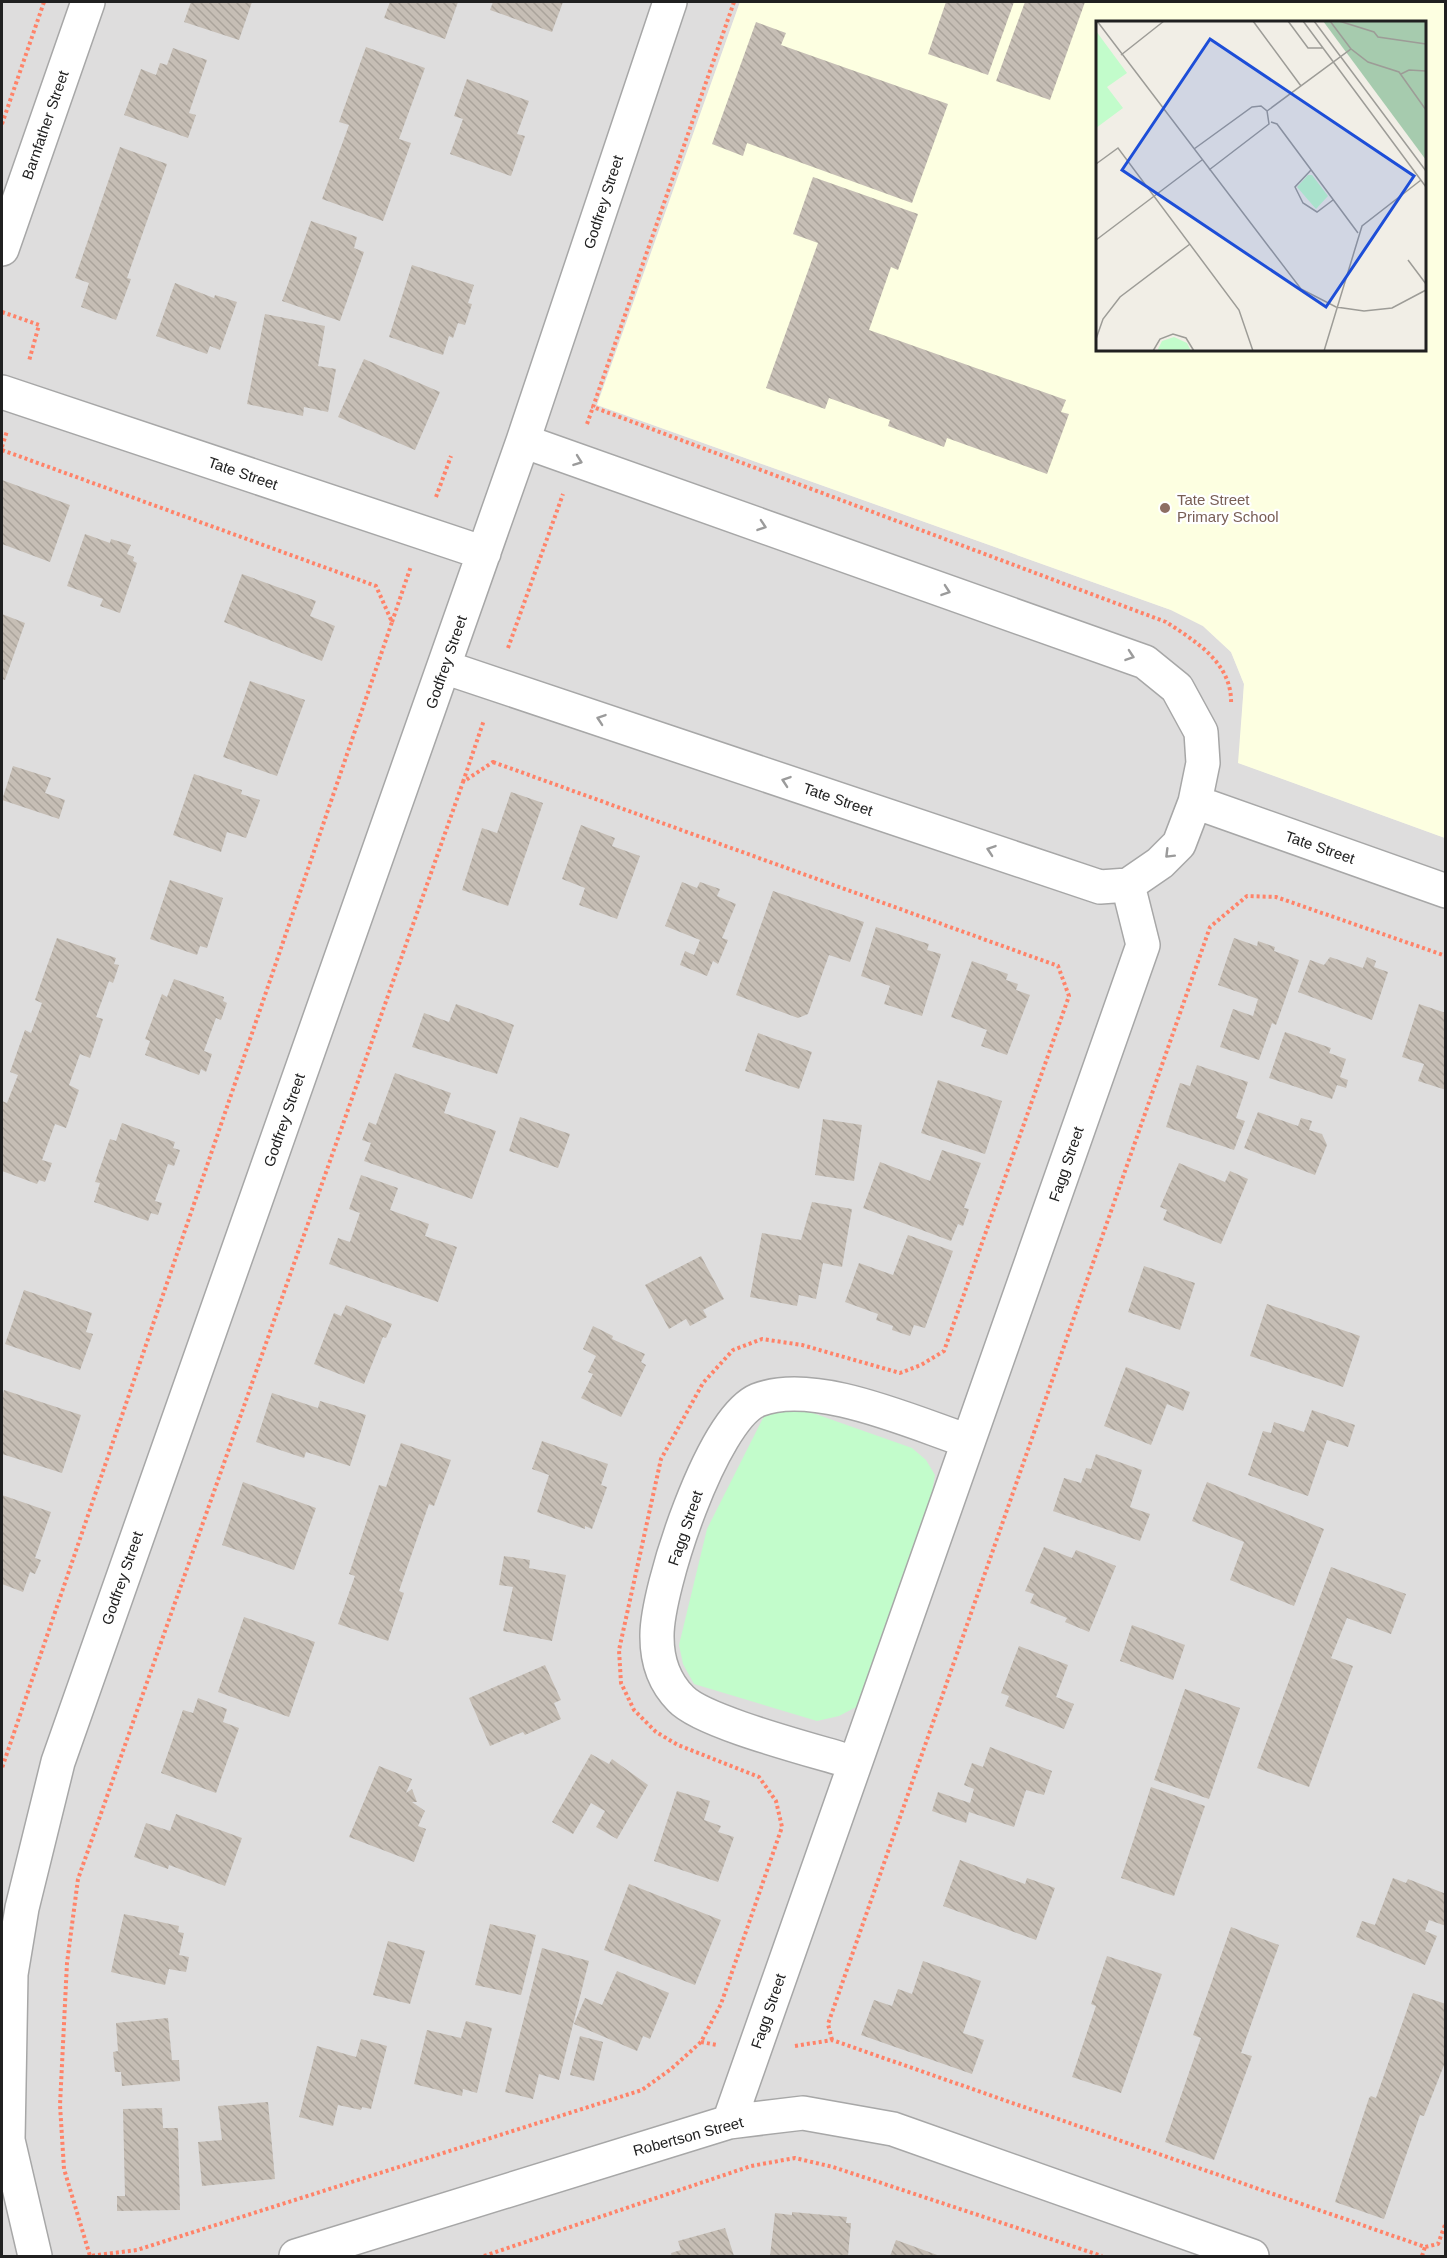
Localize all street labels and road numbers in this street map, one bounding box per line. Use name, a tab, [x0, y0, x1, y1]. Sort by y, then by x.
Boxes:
street label: Barnfather Street	[18, 67, 72, 182]
street label: Godfrey Street	[580, 152, 626, 251]
street label: Tate Street	[206, 453, 281, 493]
street label: Godfrey Street	[422, 612, 470, 711]
street label: Tate Street	[801, 779, 876, 819]
street label: Tate Street	[1283, 827, 1358, 867]
street label: Godfrey Street	[260, 1070, 308, 1169]
street label: Fagg Street	[1045, 1123, 1087, 1204]
street label: Fagg Street	[664, 1487, 706, 1568]
street label: Godfrey Street	[98, 1528, 146, 1627]
street label: Fagg Street	[747, 1970, 789, 2051]
street label: Robertson Street	[631, 2113, 746, 2159]

